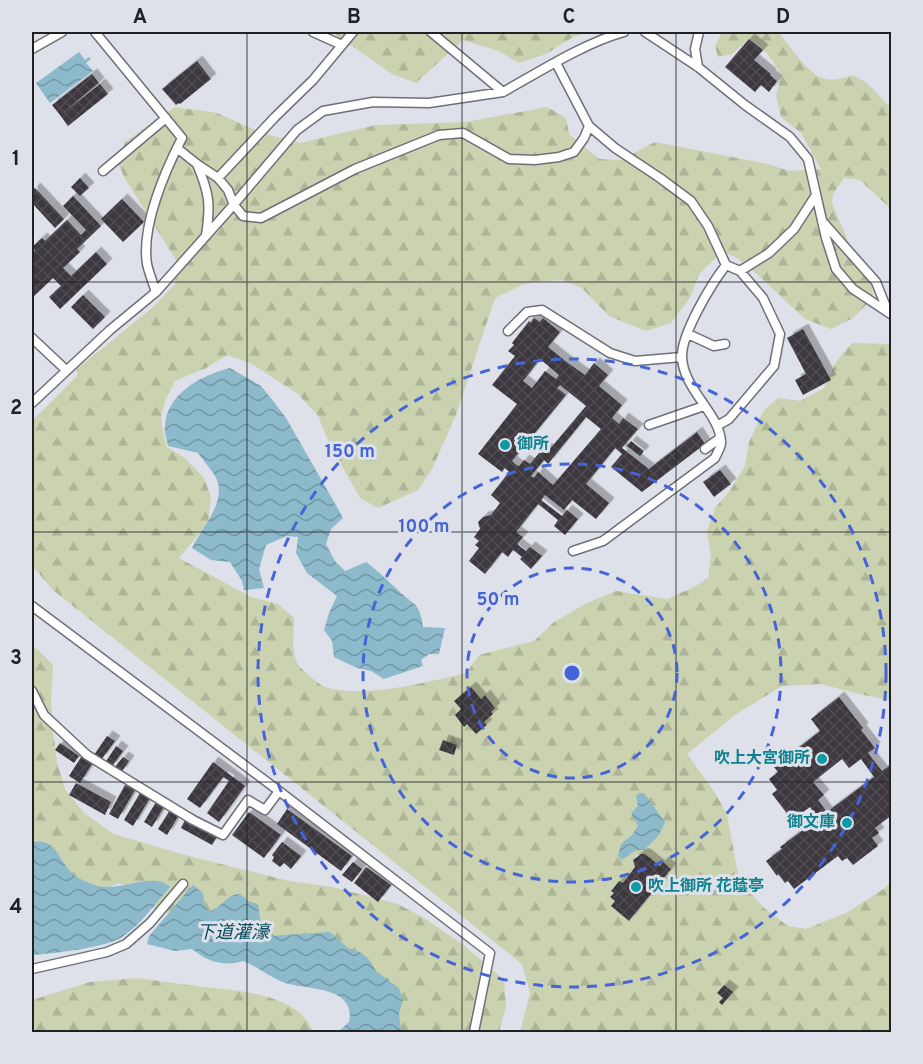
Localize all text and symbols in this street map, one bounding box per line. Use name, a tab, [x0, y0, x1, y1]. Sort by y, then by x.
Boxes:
text: A	[133, 5, 147, 31]
text: B	[347, 5, 361, 31]
text: C	[563, 5, 575, 31]
text: D	[776, 5, 790, 31]
text: 1	[12, 147, 20, 173]
text: 2	[10, 396, 22, 422]
place label: 御所	[517, 435, 549, 455]
marker: 御所	[498, 438, 512, 452]
text: 150 m	[325, 441, 375, 464]
text: 100 m	[398, 516, 450, 539]
text: 50 m	[476, 589, 520, 612]
text: 3	[10, 646, 22, 672]
centre of rings	[562, 663, 582, 683]
place label: 吹上大宮御所	[714, 749, 810, 769]
marker: 吹上大宮御所	[815, 752, 829, 766]
place label: 御文庫	[787, 813, 835, 833]
marker: 御文庫	[840, 816, 854, 830]
place label: 吹上御所 花蔭亭	[648, 877, 764, 897]
marker: 吹上御所 花蔭亭	[629, 880, 643, 894]
text: 4	[10, 895, 22, 921]
water label: 下道灌濠	[197, 922, 272, 945]

